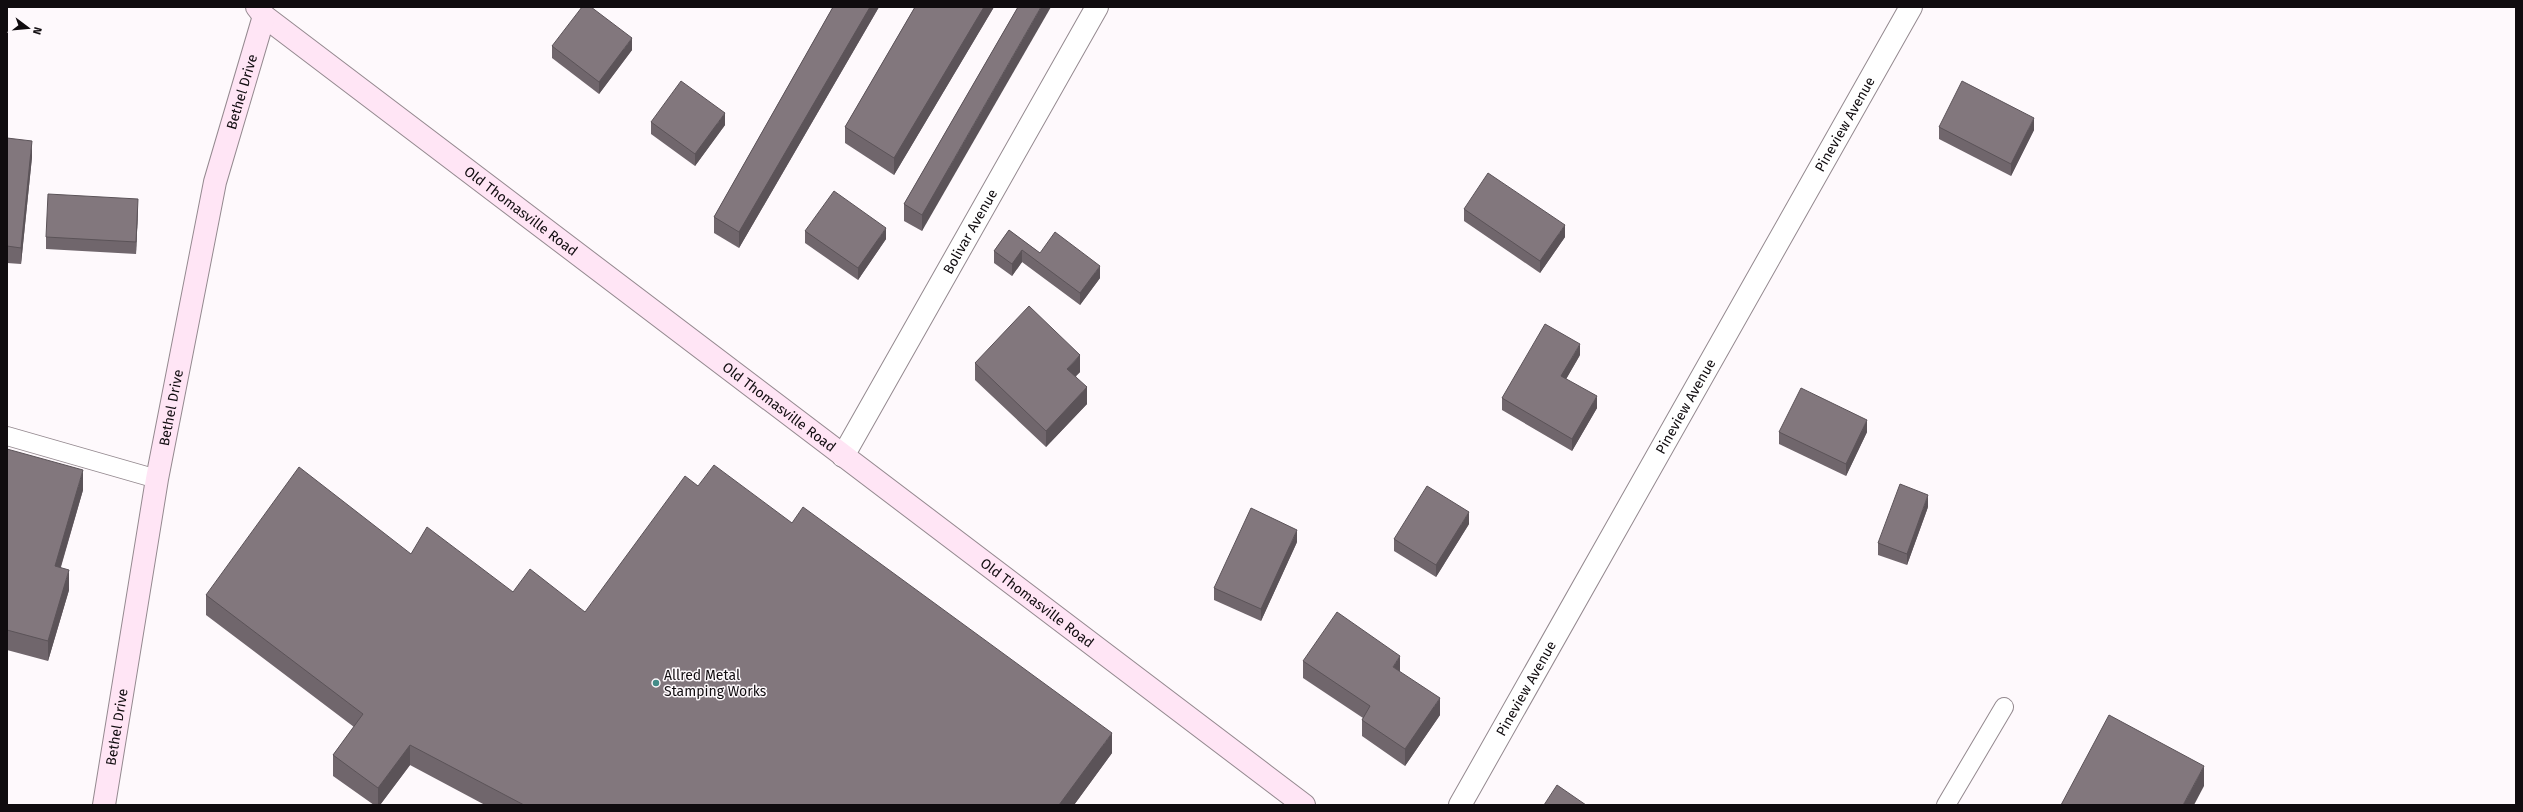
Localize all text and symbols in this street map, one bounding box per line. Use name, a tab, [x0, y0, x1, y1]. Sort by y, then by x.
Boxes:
north arrow	[8, 8, 48, 48]
text: N	[30, 25, 44, 36]
street label: Bethel Drive	[223, 52, 261, 132]
street label: Pineview Avenue	[1812, 74, 1879, 175]
street label: Old Thomasville Road	[461, 163, 581, 260]
street label: Bolivar Avenue	[940, 186, 1001, 277]
street label: Pineview Avenue	[1652, 356, 1719, 457]
street label: Old Thomasville Road	[719, 359, 839, 456]
street label: Bethel Drive	[156, 368, 187, 448]
street label: Old Thomasville Road	[977, 555, 1097, 651]
street label: Pineview Avenue	[1493, 638, 1560, 739]
place label: Allred Metal Stamping Works	[664, 667, 767, 700]
marker: Allred Metal Stamping Works	[651, 678, 661, 688]
street label: Bethel Drive	[103, 687, 132, 767]

